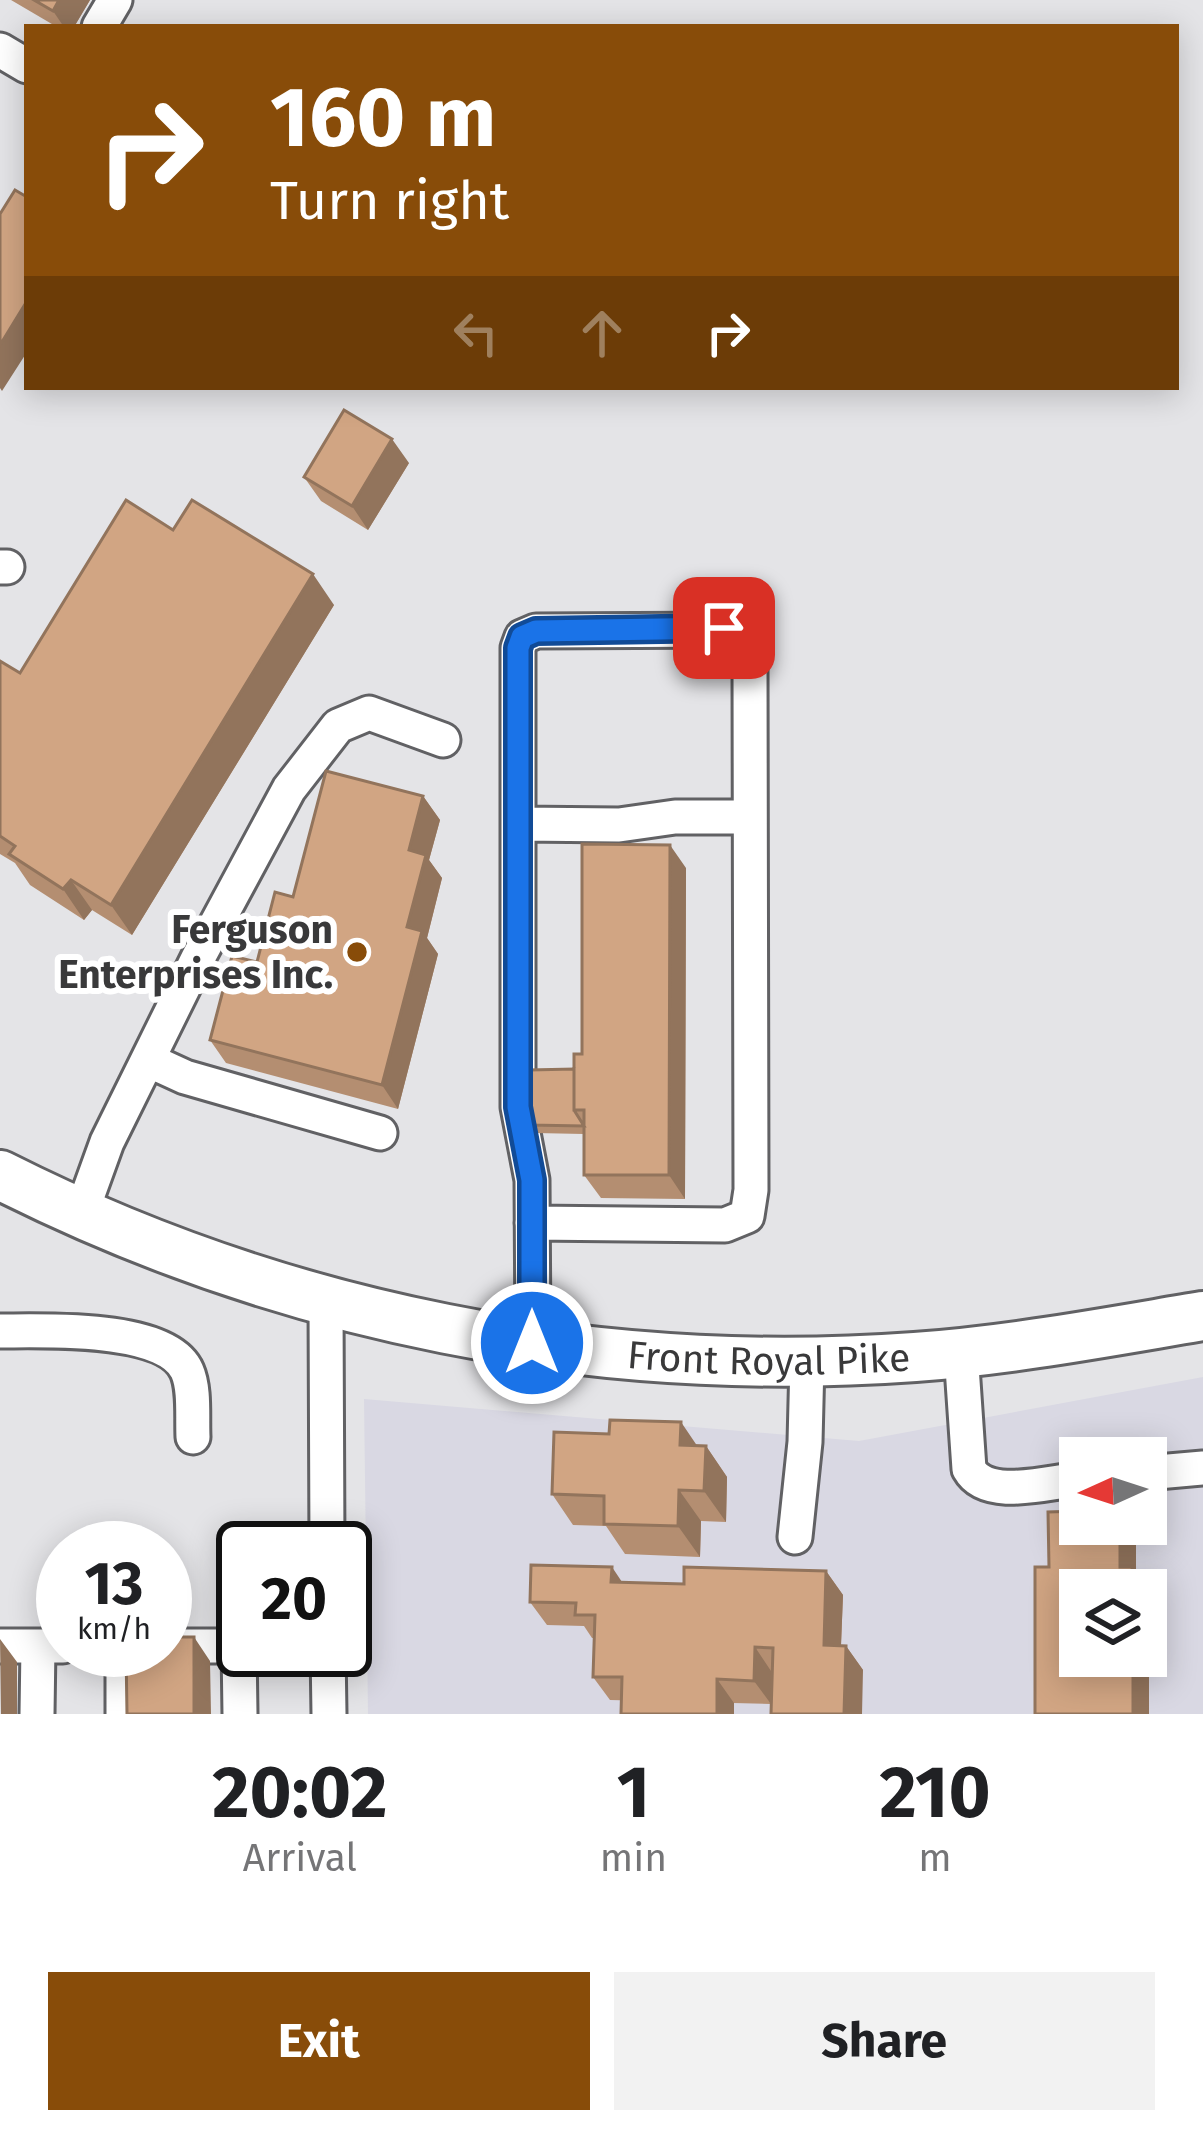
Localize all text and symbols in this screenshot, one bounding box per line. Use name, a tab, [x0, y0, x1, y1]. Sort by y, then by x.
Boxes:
text: 160 m	[270, 67, 496, 168]
icon: right	[72, 72, 228, 228]
text: Turn right	[270, 169, 509, 233]
icon: left	[443, 300, 509, 366]
icon: ahead	[569, 300, 635, 366]
icon: right	[695, 300, 761, 366]
pin	[673, 577, 775, 679]
icon: arrive	[691, 595, 757, 661]
place label: Ferguson Enterprises Inc.	[58, 907, 333, 998]
marker: Ferguson Enterprises Inc.	[344, 939, 370, 965]
position arrow	[469, 1280, 595, 1406]
street label: Front Royal Pike	[625, 1332, 912, 1385]
north arrow	[1059, 1437, 1167, 1545]
map controls	[1059, 1437, 1167, 1677]
speed limit sign: 20	[216, 1521, 372, 1677]
text: 13	[84, 1548, 144, 1620]
button: layers	[1059, 1569, 1167, 1677]
text: km/h	[77, 1611, 151, 1647]
text: 20:02	[212, 1750, 388, 1836]
text: 1	[617, 1750, 650, 1836]
text: 210	[879, 1750, 991, 1836]
text: Arrival	[243, 1835, 357, 1881]
text: min	[600, 1835, 667, 1881]
text: m	[918, 1835, 952, 1881]
button: Exit	[48, 1972, 590, 2110]
button: Share	[614, 1972, 1155, 2110]

